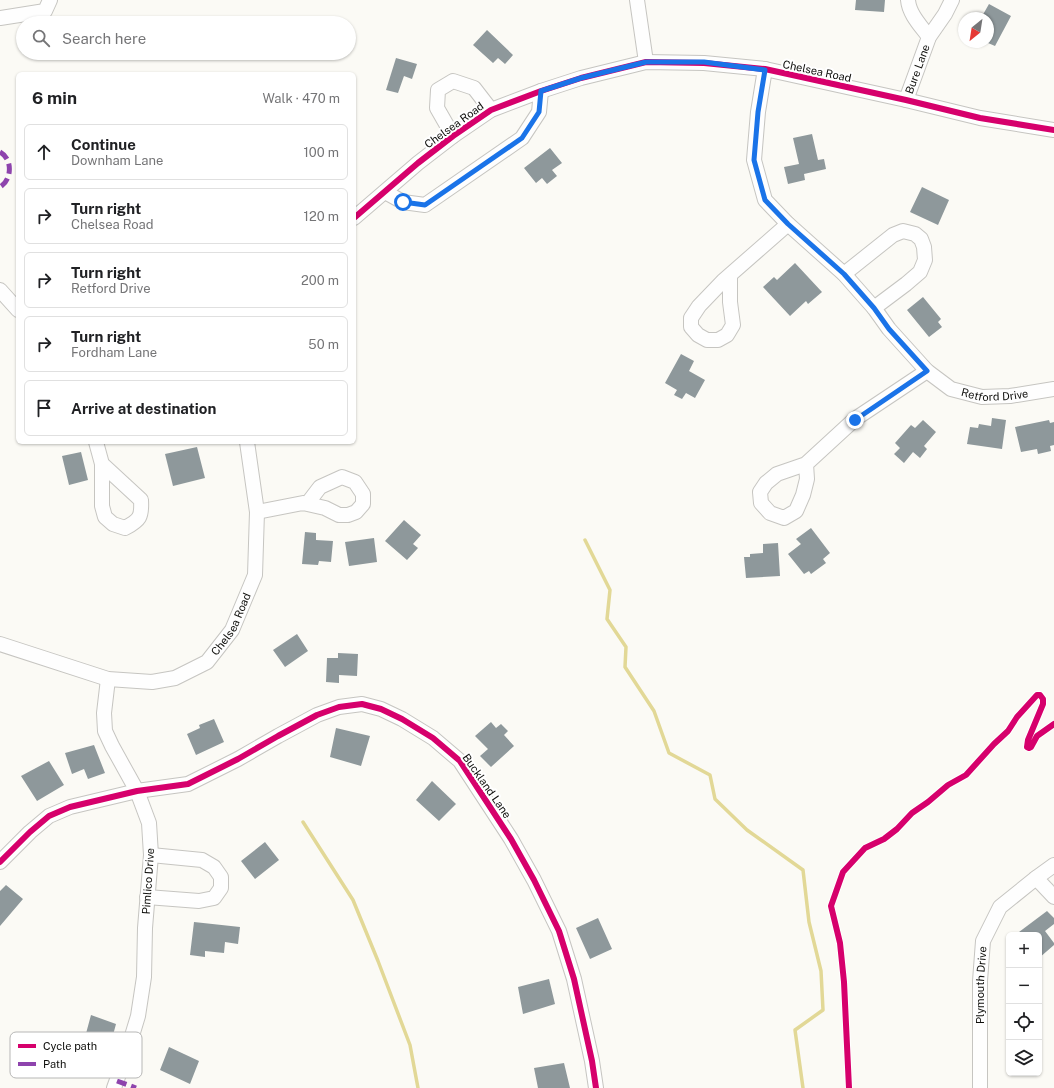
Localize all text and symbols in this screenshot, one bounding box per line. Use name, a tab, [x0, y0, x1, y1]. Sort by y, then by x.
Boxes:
north arrow	[958, 12, 994, 48]
search box	[16, 16, 356, 60]
icon: search	[30, 27, 52, 49]
text: Search here	[62, 30, 146, 47]
street label: Bure Lane	[903, 43, 932, 95]
street label: Chelsea Road	[782, 58, 852, 84]
text: 6 min	[32, 88, 77, 108]
text: Walk · 470 m	[263, 91, 340, 106]
street label: Chelsea Road	[422, 100, 486, 150]
text: Continue	[71, 136, 136, 153]
icon: ahead	[33, 141, 55, 163]
text: 100 m	[303, 145, 339, 160]
text: Downham Lane	[71, 153, 163, 168]
route start	[394, 193, 412, 211]
text: Turn right	[71, 200, 141, 217]
icon: right	[33, 205, 55, 227]
text: 120 m	[304, 209, 339, 224]
text: Chelsea Road	[71, 217, 154, 232]
text: Turn right	[71, 264, 141, 281]
icon: right	[33, 269, 55, 291]
text: 200 m	[301, 273, 339, 288]
text: Retford Drive	[71, 281, 151, 296]
text: Turn right	[71, 328, 141, 345]
icon: right	[33, 333, 55, 355]
text: 50 m	[308, 337, 339, 352]
text: Fordham Lane	[71, 345, 157, 360]
street label: Retford Drive	[960, 386, 1029, 403]
icon: arrive	[33, 397, 55, 419]
text: Arrive at destination	[71, 400, 216, 417]
route end	[846, 411, 864, 429]
street label: Chelsea Road	[209, 591, 253, 658]
street label: Buckland Lane	[460, 752, 514, 820]
street label: Pimlico Drive	[140, 847, 156, 915]
map controls	[1006, 932, 1042, 1076]
button: +	[1006, 932, 1042, 968]
street label: Plymouth Drive	[974, 946, 989, 1024]
button: −	[1006, 968, 1042, 1004]
button: locate	[1006, 1004, 1042, 1040]
legend	[10, 1032, 142, 1078]
text: Cycle path	[43, 1040, 97, 1052]
button: layers	[1006, 1040, 1042, 1076]
text: Path	[43, 1058, 66, 1070]

